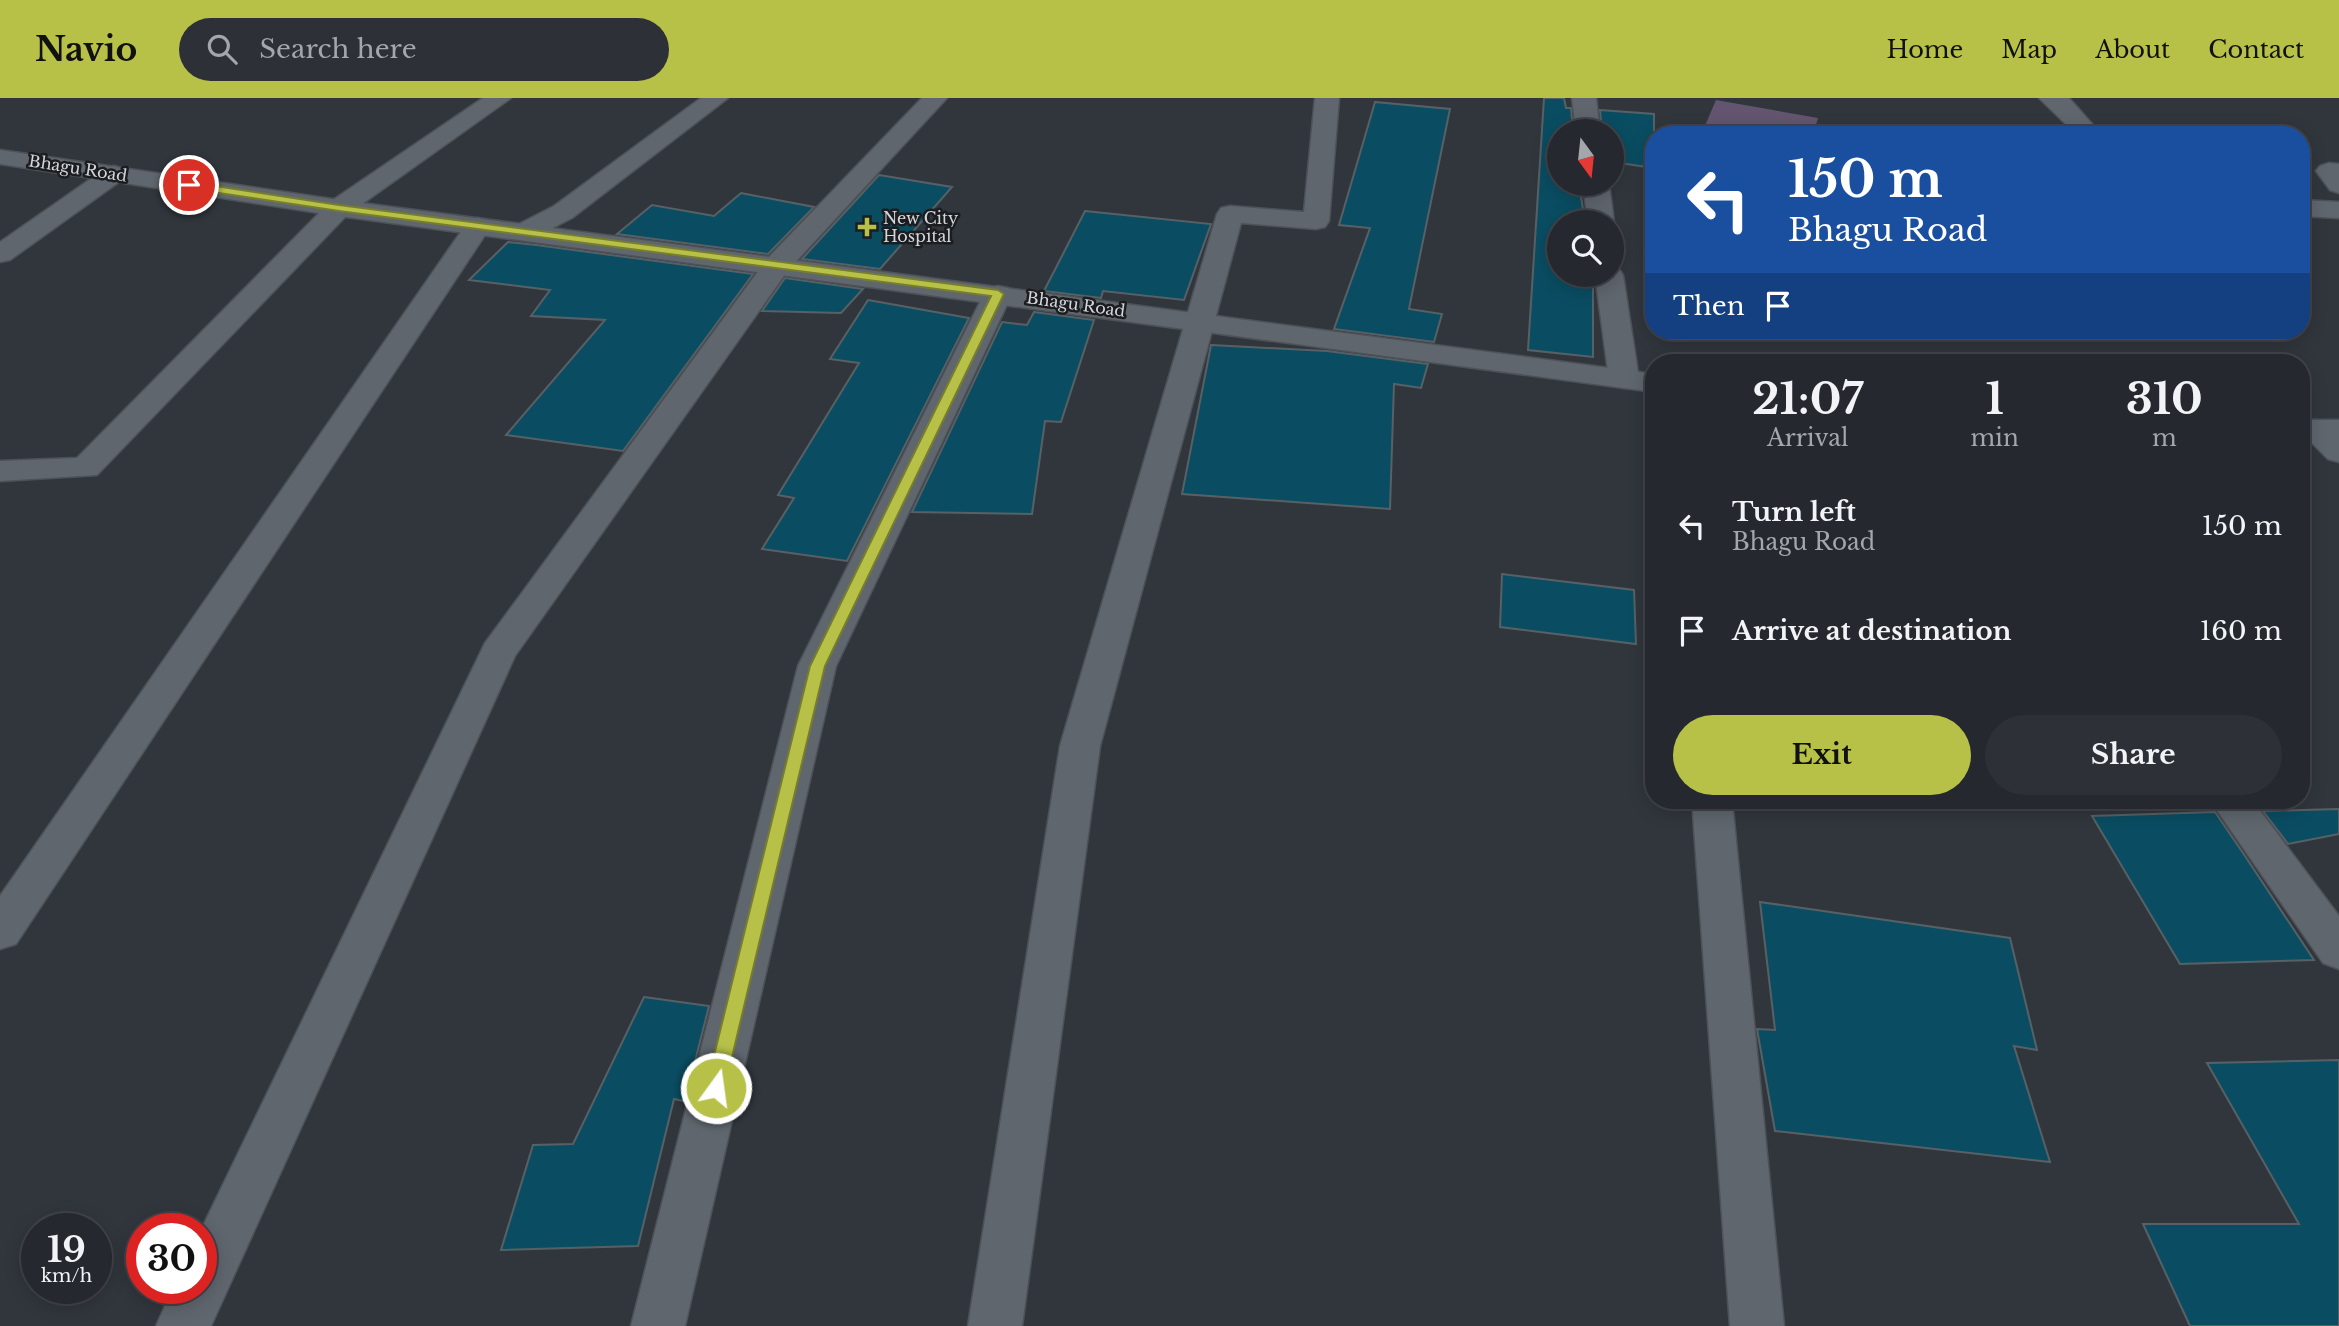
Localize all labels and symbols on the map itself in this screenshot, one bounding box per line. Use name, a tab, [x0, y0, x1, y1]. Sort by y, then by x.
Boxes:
north arrow	[1547, 119, 1624, 196]
street label: Bhagu Road	[27, 150, 129, 186]
pin	[159, 155, 219, 215]
place label: New City Hospital	[883, 208, 959, 246]
marker: New City Hospital	[857, 217, 877, 237]
street label: Bhagu Road	[1025, 287, 1127, 321]
position arrow	[679, 1051, 753, 1125]
speed limit sign: 30	[126, 1213, 217, 1304]

